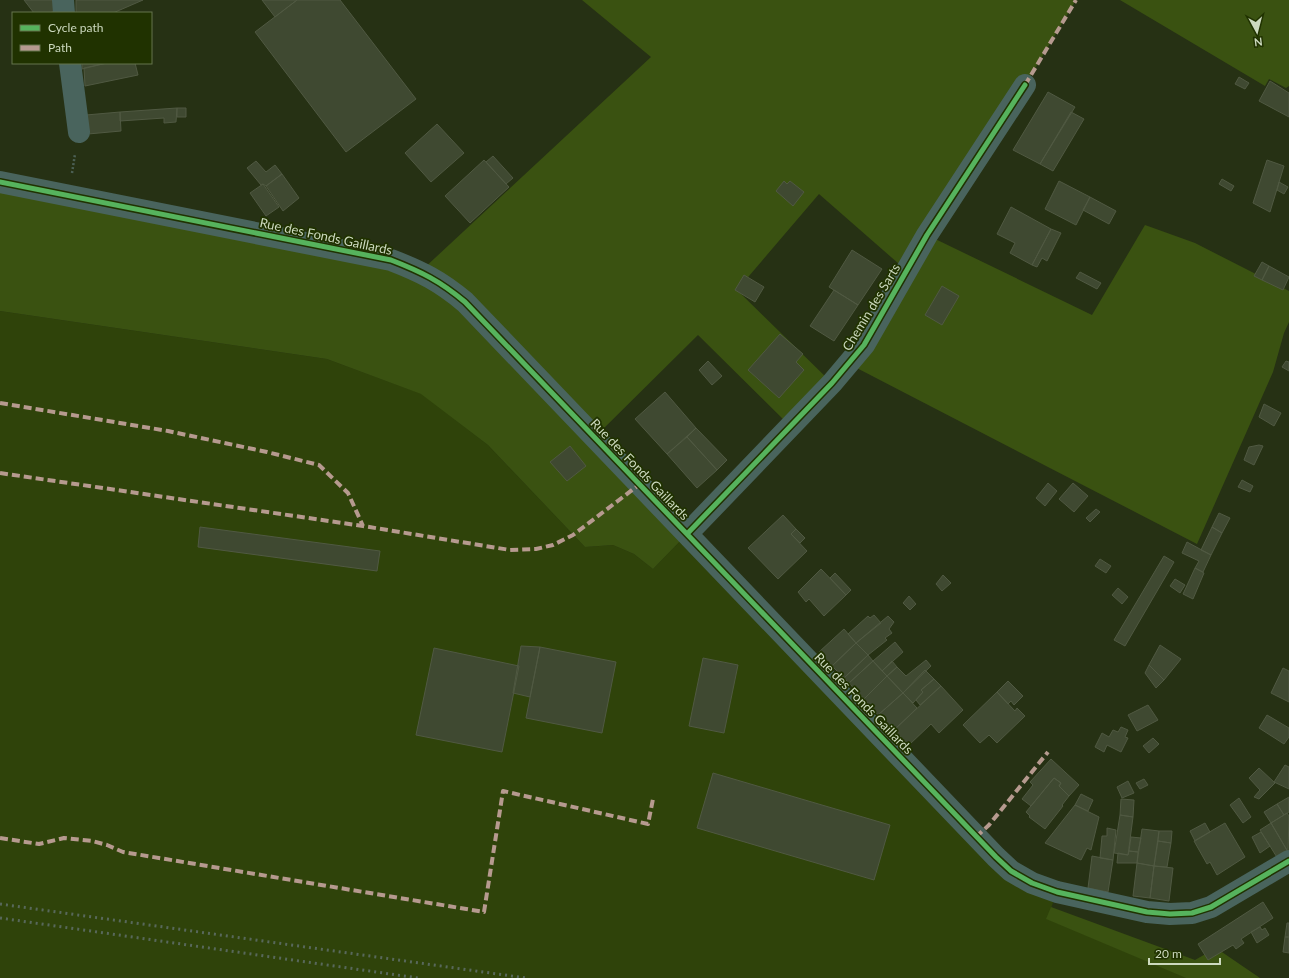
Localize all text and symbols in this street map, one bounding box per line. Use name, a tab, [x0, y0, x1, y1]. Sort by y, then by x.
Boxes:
legend	[12, 12, 152, 64]
north arrow	[1237, 12, 1277, 52]
text: Cycle path	[48, 20, 103, 35]
text: N	[1253, 35, 1263, 49]
text: Path	[48, 40, 72, 55]
street label: Rue des Fonds Gaillards	[258, 214, 394, 258]
street label: Chemin des Sarts	[839, 260, 903, 353]
street label: Rue des Fonds Gaillards	[587, 415, 693, 523]
street label: Rue des Fonds Gaillards	[811, 649, 917, 757]
scale bar	[1149, 940, 1220, 966]
text: 20 m	[1155, 946, 1182, 961]

